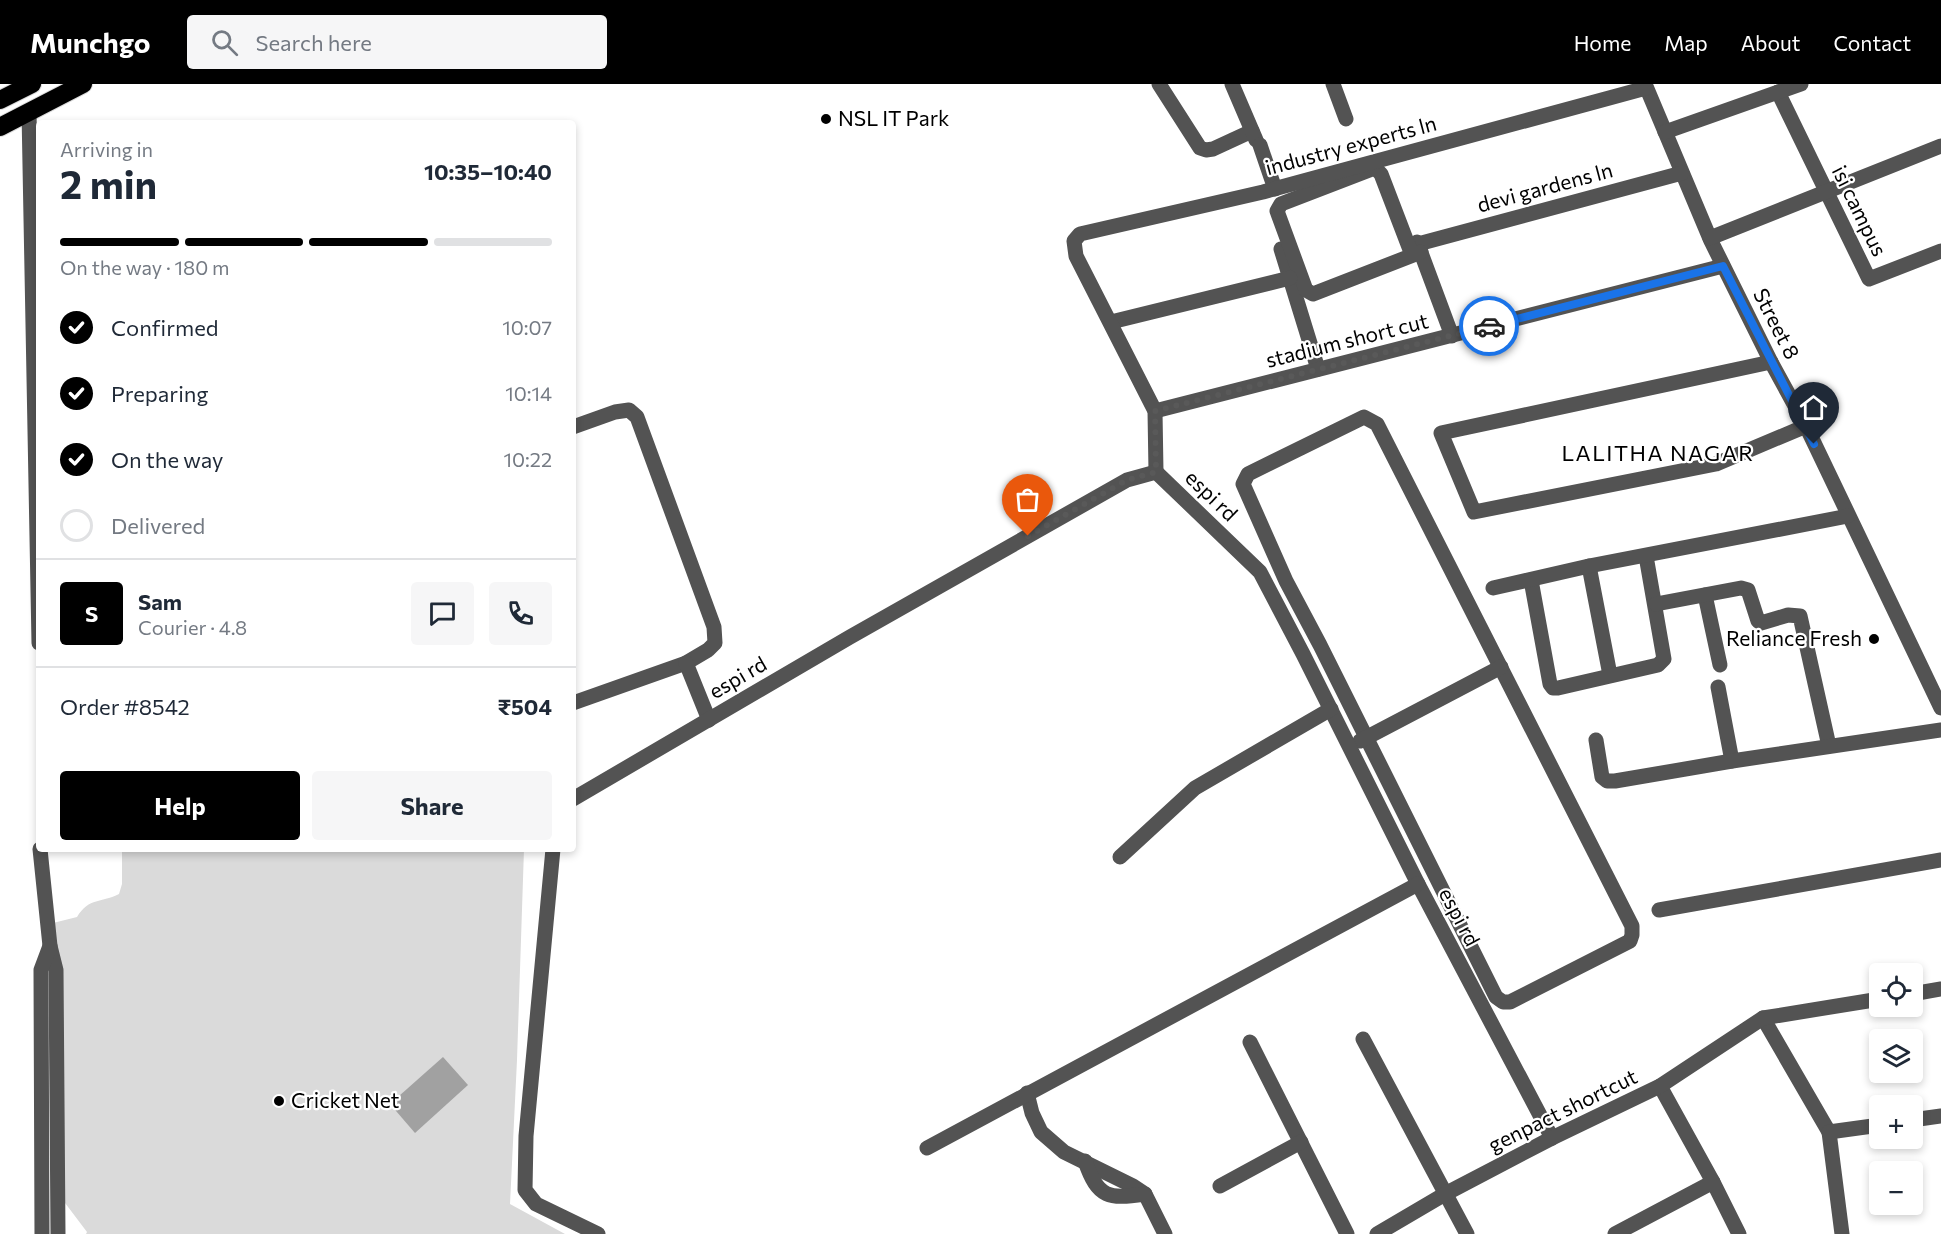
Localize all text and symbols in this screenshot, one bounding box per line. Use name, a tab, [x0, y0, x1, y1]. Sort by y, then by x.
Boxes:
search box	[187, 15, 607, 69]
text: Munchgo	[30, 25, 151, 59]
icon: search	[208, 26, 241, 59]
text: Search here	[256, 29, 372, 56]
text: Home	[1574, 30, 1631, 55]
text: Map	[1664, 30, 1708, 55]
text: About	[1741, 30, 1800, 55]
text: Contact	[1833, 30, 1911, 55]
place label: NSL IT Park	[838, 105, 949, 130]
street label: industry experts ln	[1262, 110, 1439, 179]
marker: NSL IT Park	[819, 112, 833, 126]
text: Arriving in	[60, 137, 153, 161]
street label: devi gardens ln	[1474, 156, 1615, 217]
text: 10:35–10:40	[424, 158, 552, 185]
text: 2 min	[60, 159, 157, 207]
street label: isi campus	[1828, 161, 1893, 260]
text: On the way · 180 m	[60, 255, 229, 279]
street label: Street 8	[1749, 284, 1806, 363]
courier	[1459, 296, 1519, 356]
street label: stadium short cut	[1263, 307, 1430, 372]
icon: car	[1473, 310, 1506, 343]
icon: check	[60, 311, 93, 344]
text: Confirmed	[111, 314, 218, 341]
text: 10:07	[502, 315, 552, 339]
icon: check	[60, 377, 93, 410]
text: Preparing	[111, 380, 208, 407]
text: 10:14	[505, 381, 552, 405]
pin	[1788, 382, 1839, 444]
icon: home	[1797, 391, 1830, 424]
district label: LALITHA NAGAR	[1561, 439, 1755, 466]
icon: check	[60, 443, 93, 476]
text: On the way	[111, 446, 223, 473]
text: 10:22	[504, 447, 552, 471]
street label: espi rd	[1181, 464, 1243, 526]
pin	[1002, 474, 1053, 536]
icon: bag	[1011, 483, 1044, 516]
text: Delivered	[111, 512, 205, 539]
button: chat	[411, 582, 474, 645]
button: phone	[489, 582, 552, 645]
text: Sam	[138, 588, 182, 615]
text: S	[85, 600, 98, 627]
text: Courier · 4.8	[138, 615, 247, 639]
place label: Reliance Fresh	[1726, 625, 1862, 650]
marker: Reliance Fresh	[1867, 632, 1881, 646]
street label: espi rd	[704, 650, 771, 703]
text: Order #8542	[60, 693, 190, 720]
text: ₹504	[498, 693, 552, 720]
button: Help	[60, 771, 300, 840]
button: Share	[312, 771, 552, 840]
street label: espi rd	[1435, 883, 1486, 950]
map controls	[1869, 963, 1923, 1215]
button: locate	[1869, 963, 1923, 1017]
button: layers	[1869, 1029, 1923, 1083]
street label: genpact shortcut	[1484, 1063, 1641, 1156]
place label: Cricket Net	[291, 1087, 399, 1112]
marker: Cricket Net	[272, 1094, 286, 1108]
button: +	[1869, 1095, 1923, 1149]
button: −	[1869, 1161, 1923, 1215]

